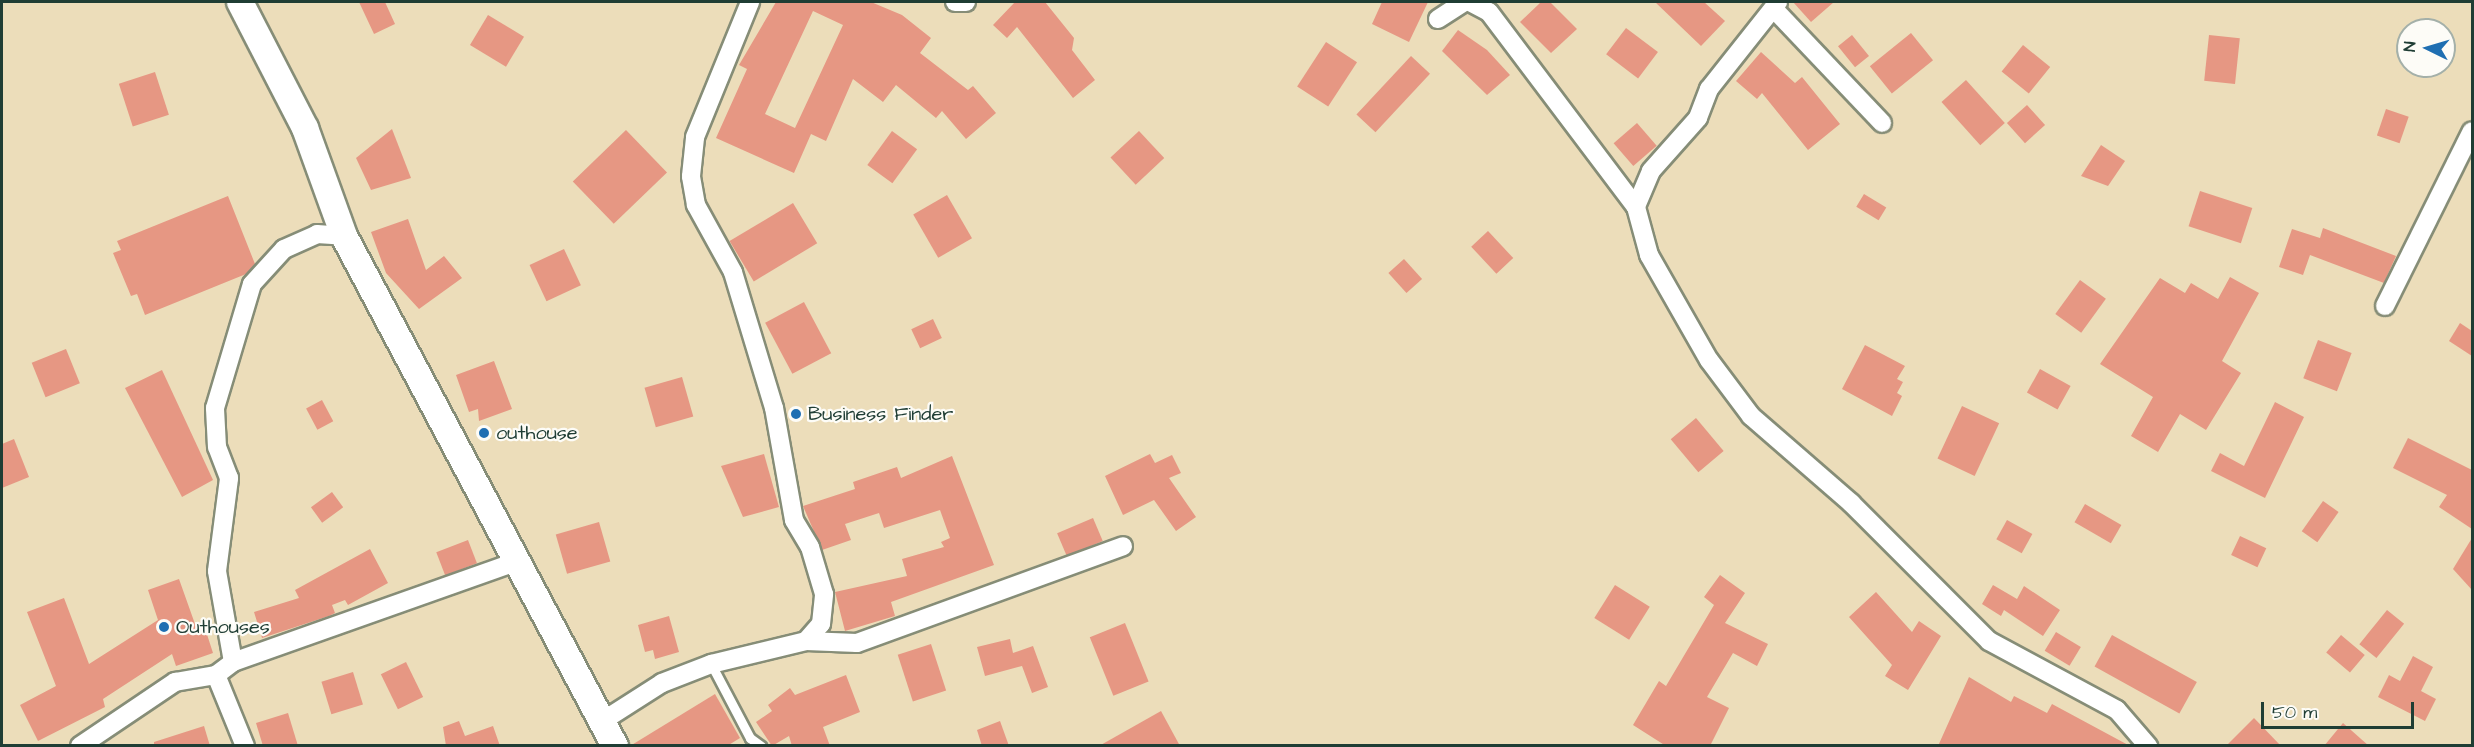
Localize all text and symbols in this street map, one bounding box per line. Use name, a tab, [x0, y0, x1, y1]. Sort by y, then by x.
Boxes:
north arrow	[2396, 18, 2456, 78]
text: N	[2399, 41, 2421, 53]
place label: Business Finder	[808, 402, 953, 426]
marker: Business Finder	[789, 407, 803, 421]
place label: outhouse	[496, 421, 578, 445]
marker: outhouse	[477, 426, 491, 440]
place label: Outhouses	[176, 615, 270, 639]
marker: Outhouses	[157, 620, 171, 634]
scale bar	[2264, 690, 2417, 728]
text: 50 m	[2272, 700, 2317, 725]

